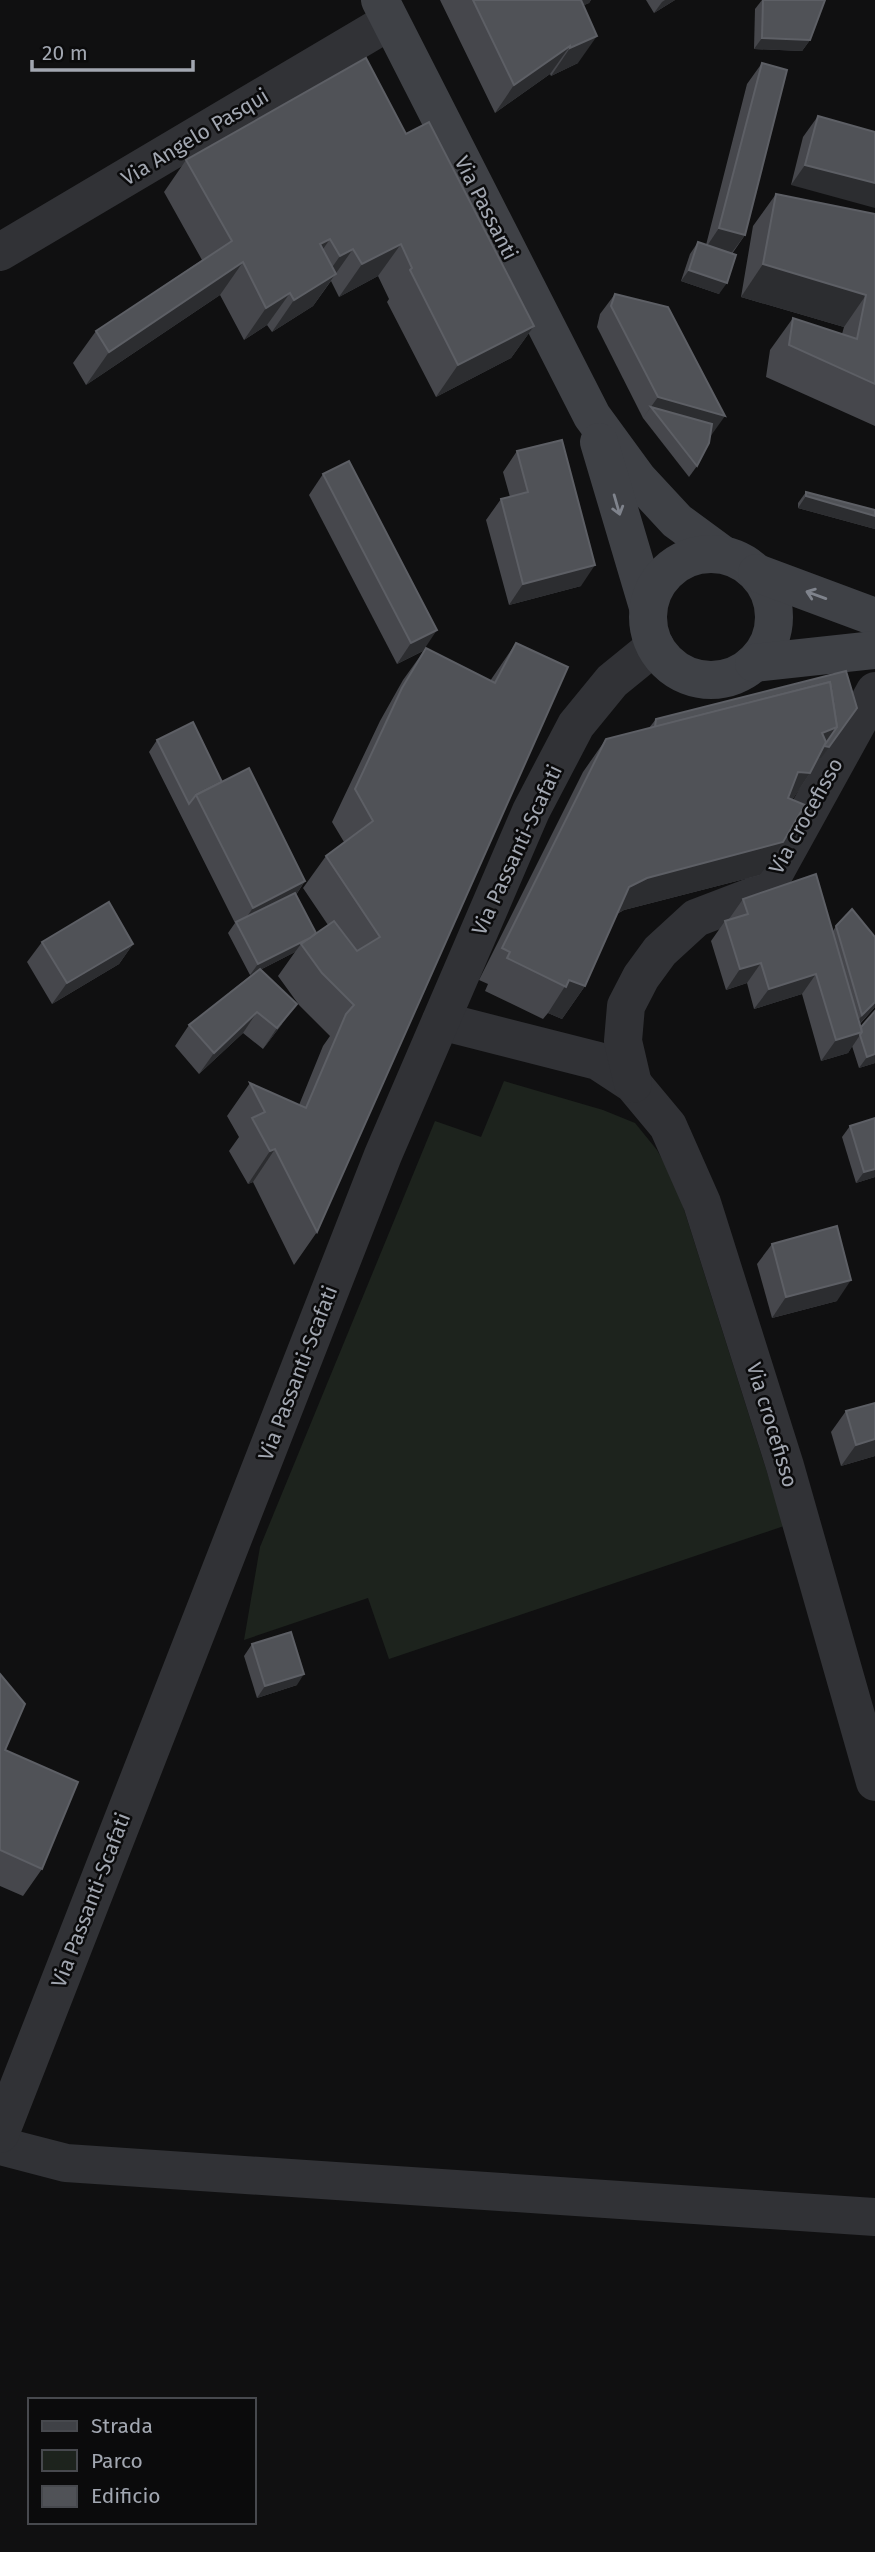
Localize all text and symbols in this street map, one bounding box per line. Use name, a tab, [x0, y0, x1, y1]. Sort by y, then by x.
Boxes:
scale bar	[32, 28, 192, 72]
text: 20 m	[42, 40, 88, 66]
street label: Via Angelo Pasqui	[116, 83, 274, 191]
street label: Via Passanti	[449, 152, 523, 264]
one-way arrow	[611, 494, 624, 516]
one-way arrow	[806, 588, 828, 601]
street label: Via crocefisso	[763, 753, 849, 879]
street label: Via Passanti-Scafati	[466, 761, 568, 939]
street label: Via Passanti-Scafati	[253, 1282, 343, 1464]
street label: Via crocefisso	[741, 1359, 803, 1491]
street label: Via Passanti-Scafati	[46, 1809, 136, 1991]
legend	[28, 2398, 256, 2524]
text: Strada	[91, 2413, 153, 2439]
text: Parco	[91, 2448, 143, 2474]
text: Edificio	[91, 2483, 161, 2509]

